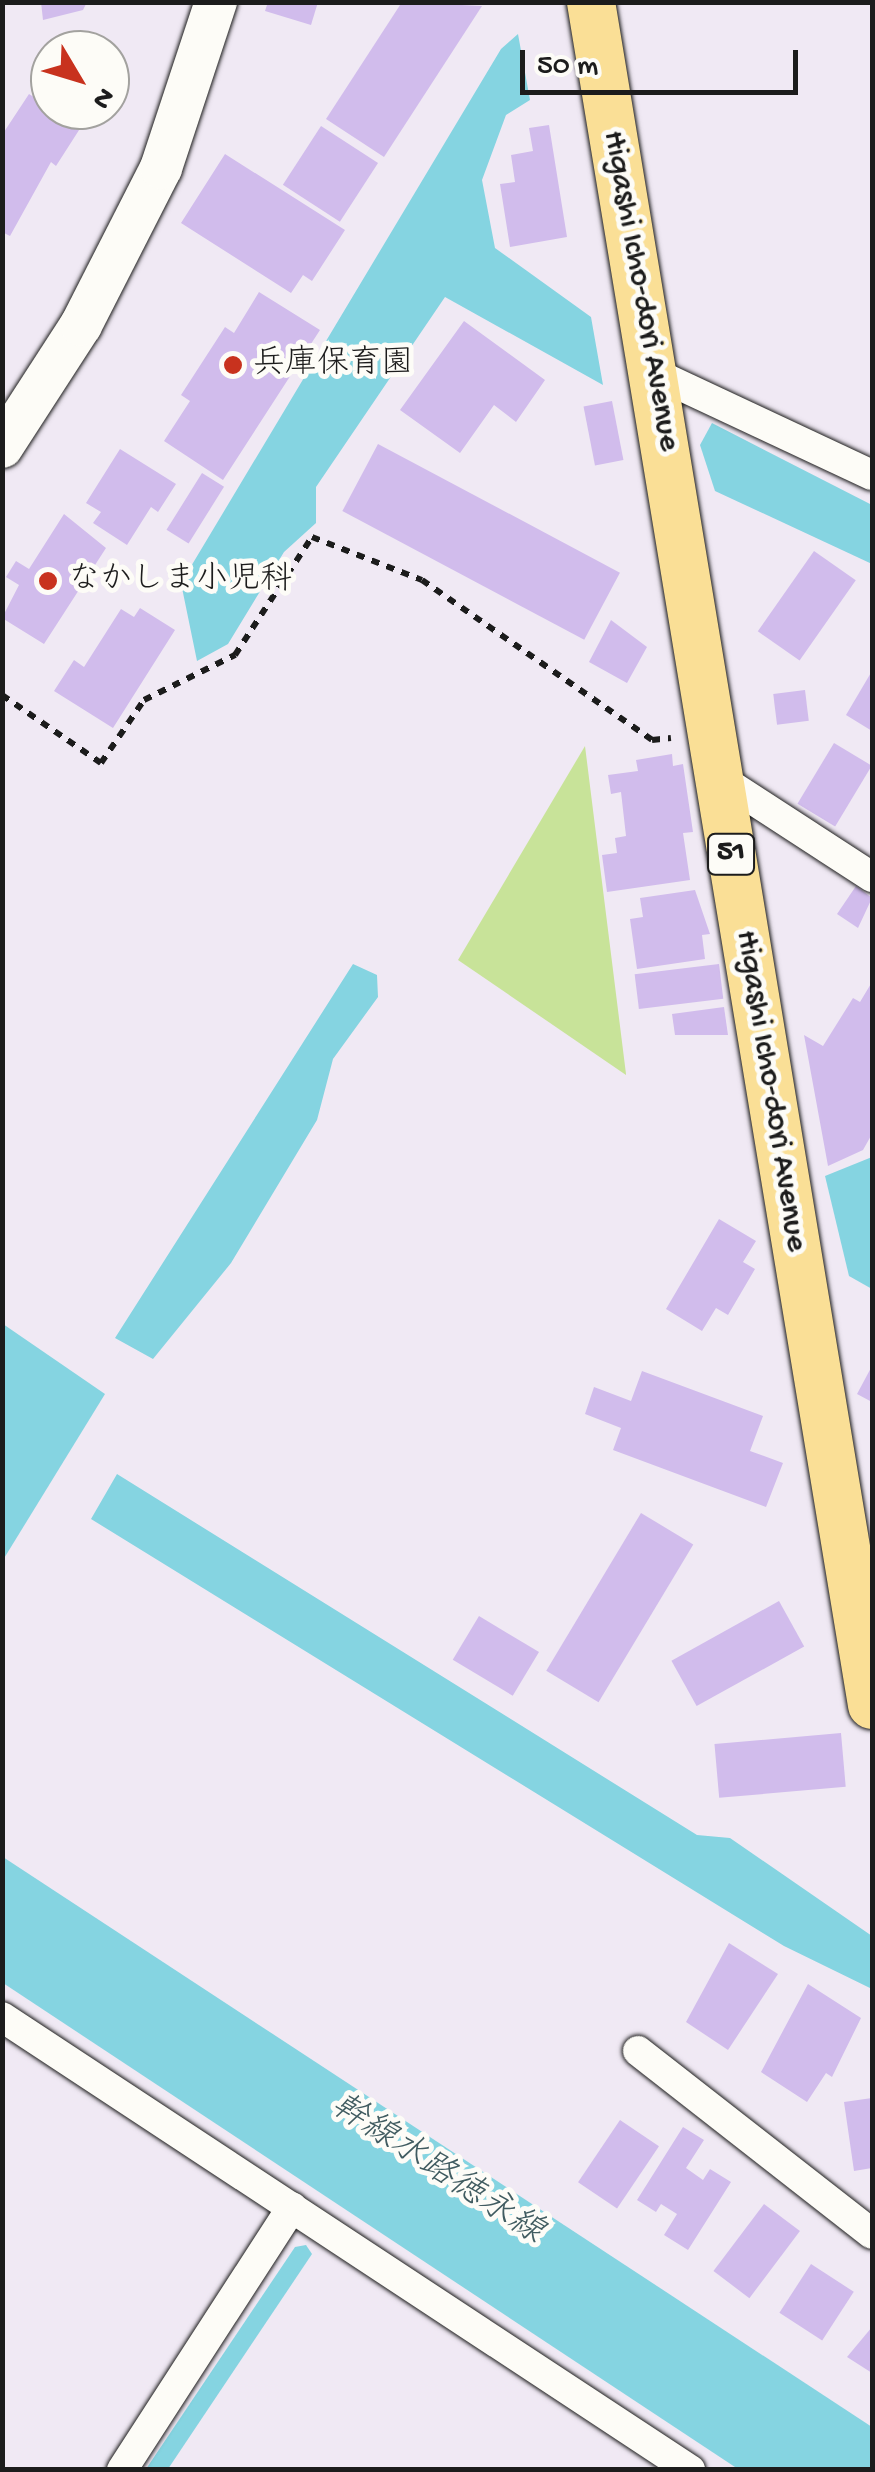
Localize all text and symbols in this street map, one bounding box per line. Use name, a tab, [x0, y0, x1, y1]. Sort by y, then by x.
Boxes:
north arrow	[30, 30, 130, 130]
scale bar	[525, 30, 802, 92]
text: 50 m	[537, 50, 598, 85]
text: N	[84, 80, 121, 115]
street label: Higashi Icho-dori Avenue	[593, 128, 687, 454]
place label: 兵庫保育園	[253, 346, 413, 384]
marker: 兵庫保育園	[222, 354, 244, 376]
place label: なかしま小児科	[68, 562, 292, 600]
marker: なかしま小児科	[37, 570, 59, 592]
road number: 51	[706, 829, 756, 879]
street label: Higashi Icho-dori Avenue	[726, 928, 814, 1254]
water label: 幹線水路徳永線	[322, 2087, 550, 2255]

